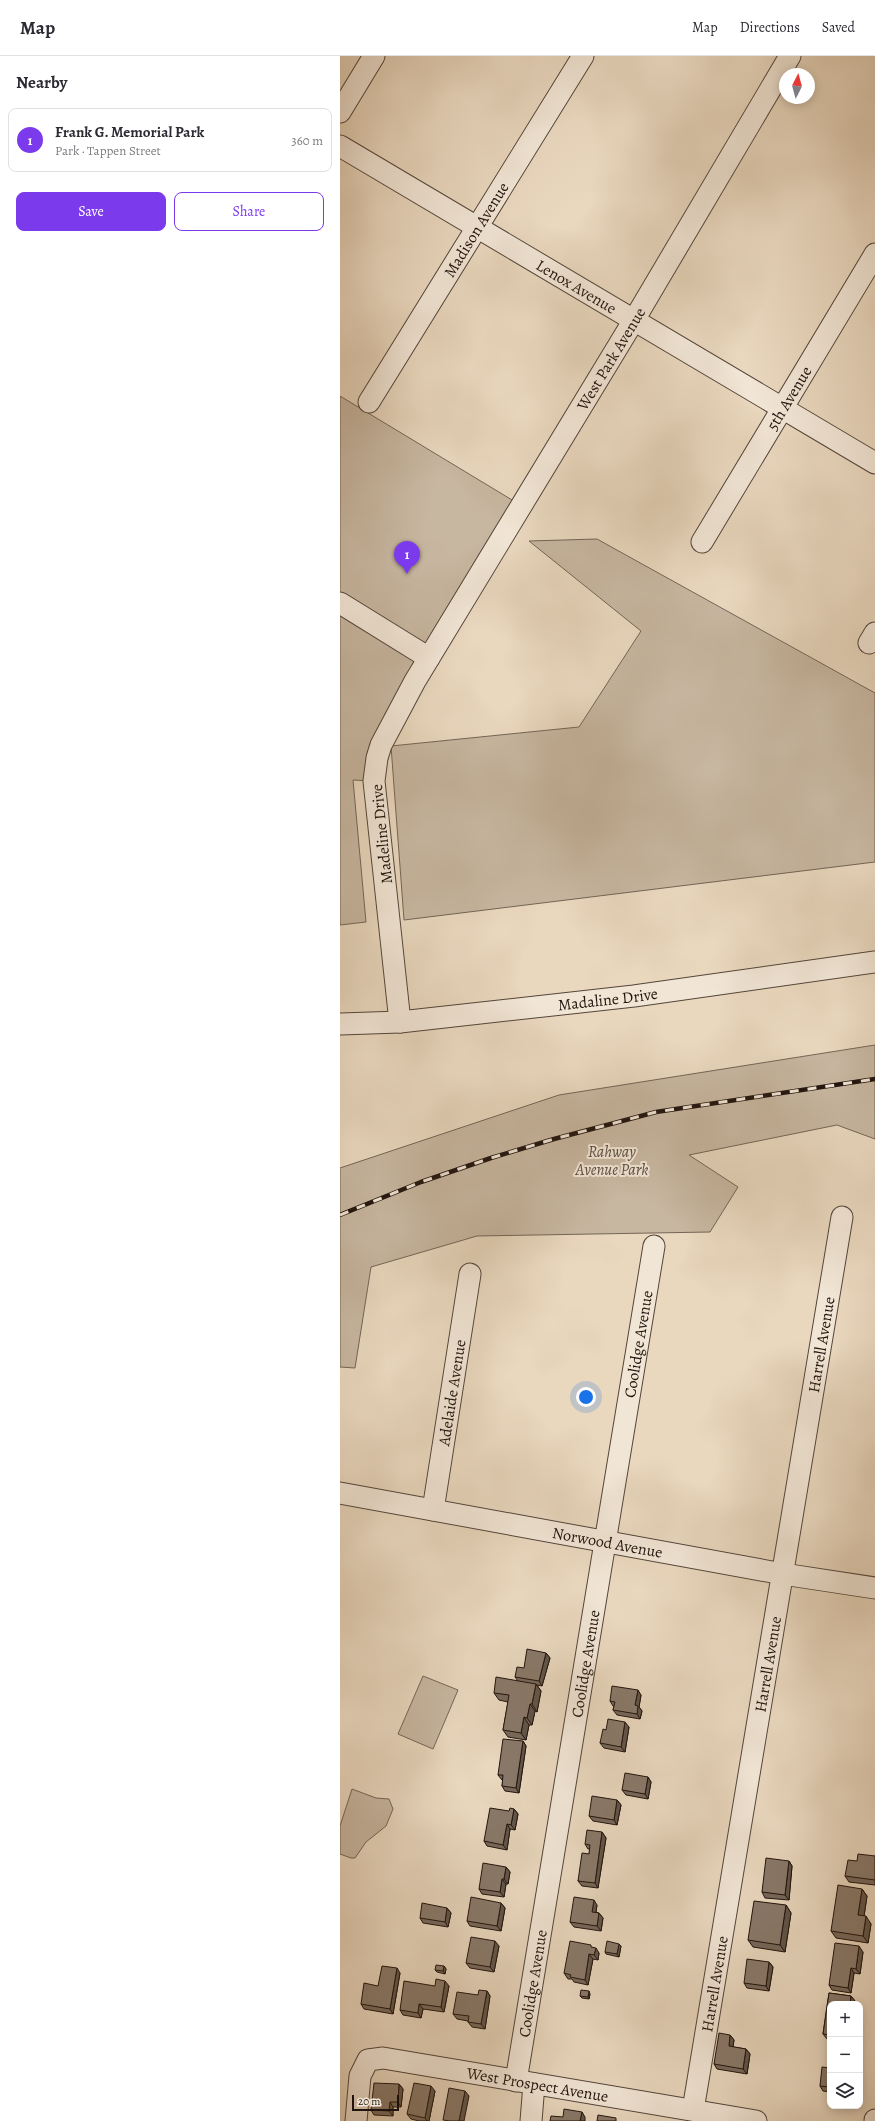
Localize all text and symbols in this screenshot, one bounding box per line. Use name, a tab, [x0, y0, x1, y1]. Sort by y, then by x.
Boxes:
text: Map	[20, 15, 55, 41]
text: Map	[692, 18, 718, 37]
text: Directions	[740, 18, 800, 37]
text: Saved	[822, 18, 855, 37]
north arrow	[779, 68, 815, 104]
text: Nearby	[16, 71, 67, 94]
text: Frank G. Memorial Park	[55, 122, 204, 142]
text: 1	[28, 132, 32, 149]
text: 360 m	[291, 132, 323, 149]
text: Park · Tappen Street	[55, 142, 161, 159]
street label: Madison Avenue	[439, 178, 514, 282]
button: Save	[16, 192, 166, 231]
button: Share	[174, 192, 324, 231]
street label: Lenox Avenue	[532, 255, 620, 319]
street label: West Park Avenue	[571, 303, 651, 415]
street label: 5th Avenue	[762, 362, 817, 435]
pin: 1	[394, 541, 420, 574]
street label: Madeline Drive	[366, 783, 398, 885]
street label: Madaline Drive	[557, 983, 659, 1016]
park label: Rahway Avenue Park	[575, 1141, 648, 1181]
street label: Coolidge Avenue	[619, 1289, 659, 1400]
street label: Harrell Avenue	[803, 1295, 841, 1394]
street label: Adelaide Avenue	[433, 1338, 472, 1448]
your location	[576, 1387, 596, 1407]
street label: Norwood Avenue	[550, 1522, 664, 1564]
street label: Coolidge Avenue	[566, 1608, 606, 1719]
street label: Harrell Avenue	[750, 1615, 787, 1714]
street label: Coolidge Avenue	[513, 1928, 553, 2039]
street label: Harrell Avenue	[696, 1934, 734, 2034]
map controls	[827, 2001, 863, 2109]
button: +	[827, 2001, 863, 2037]
button: −	[827, 2037, 863, 2073]
street label: West Prospect Avenue	[464, 2062, 610, 2108]
button: layers	[827, 2073, 863, 2109]
scale bar	[352, 2093, 399, 2112]
text: 20 m	[358, 2094, 380, 2109]

